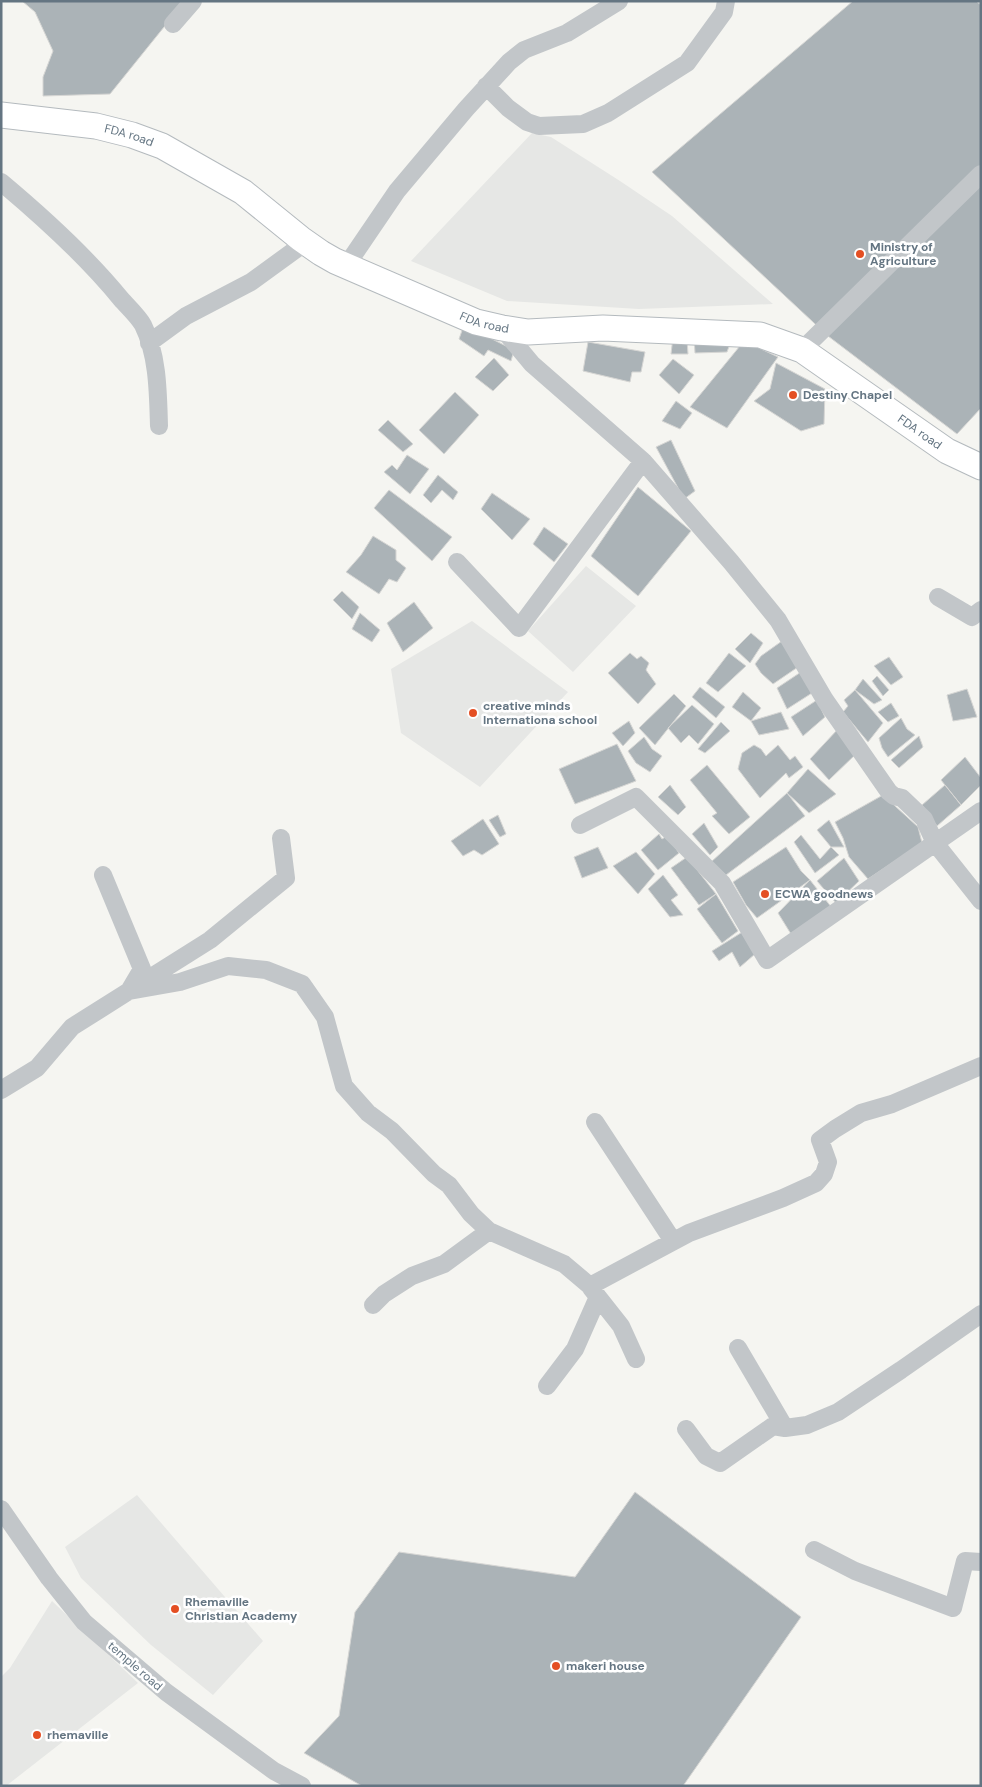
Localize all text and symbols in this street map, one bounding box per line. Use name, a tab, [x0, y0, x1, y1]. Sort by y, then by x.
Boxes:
street label: FDA road	[103, 120, 156, 150]
place label: Ministry of Agriculture	[870, 239, 936, 269]
marker: Ministry of Agriculture	[854, 248, 866, 260]
street label: FDA road	[457, 308, 510, 337]
place label: Destiny Chapel	[803, 387, 892, 403]
marker: Destiny Chapel	[787, 389, 799, 401]
street label: FDA road	[894, 411, 945, 453]
place label: creative minds Internationa school	[483, 698, 597, 728]
marker: creative minds Internationa school	[467, 707, 479, 719]
place label: ECWA goodnews	[775, 886, 873, 902]
marker: ECWA goodnews	[759, 888, 771, 900]
place label: Rhemaville Christian Academy	[185, 1594, 298, 1624]
marker: Rhemaville Christian Academy	[169, 1603, 181, 1615]
street label: temple road	[104, 1638, 166, 1694]
place label: makeri house	[566, 1658, 645, 1674]
marker: makeri house	[550, 1660, 562, 1672]
place label: rhemaville	[47, 1727, 108, 1743]
marker: rhemaville	[31, 1729, 43, 1741]

